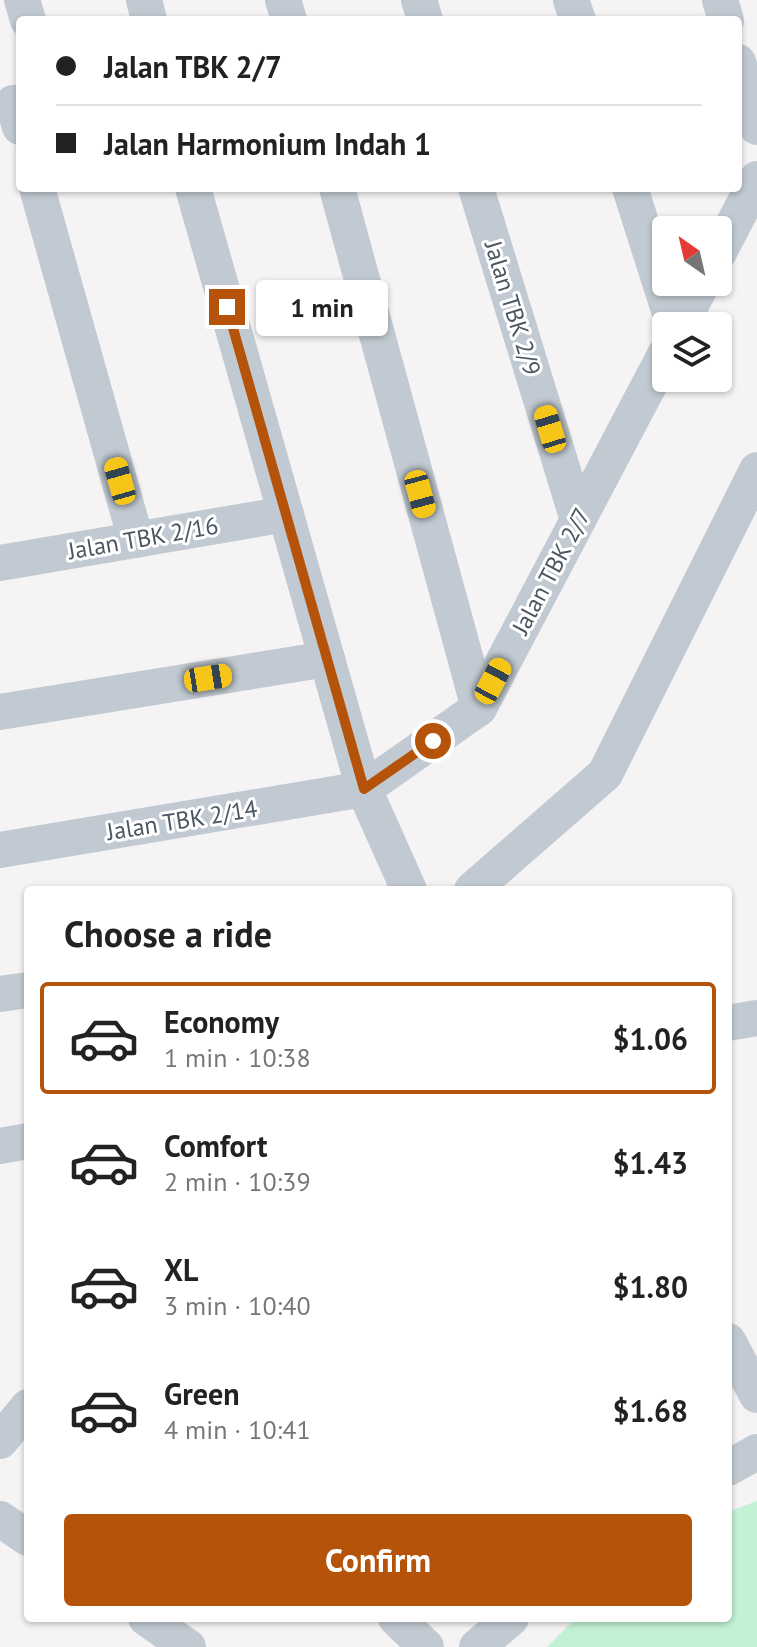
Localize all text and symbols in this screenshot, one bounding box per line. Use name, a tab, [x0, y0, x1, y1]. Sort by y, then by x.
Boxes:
text: Jalan TBK 2/7	[104, 47, 282, 86]
text: Jalan Harmonium Indah 1	[104, 124, 431, 163]
north arrow	[652, 216, 732, 296]
map controls	[652, 216, 732, 392]
street label: Jalan TBK 2/9	[478, 236, 548, 379]
callout: 1 min	[255, 279, 387, 335]
route end	[209, 289, 245, 325]
text: 1 min	[290, 291, 354, 324]
button: layers	[652, 312, 732, 392]
car	[532, 403, 568, 455]
car	[102, 455, 138, 507]
car	[402, 468, 438, 520]
street label: Jalan TBK 2/7	[504, 502, 597, 640]
street label: Jalan TBK 2/16	[64, 510, 221, 567]
car	[471, 654, 515, 708]
car	[182, 662, 234, 694]
route start	[415, 723, 451, 759]
street label: Jalan TBK 2/14	[104, 793, 259, 847]
text: Choose a ride	[64, 910, 272, 957]
icon: car	[68, 1002, 140, 1074]
text: Economy	[164, 1002, 279, 1041]
text: $1.06	[613, 1019, 688, 1058]
text: 1 min · 10:38	[164, 1041, 311, 1074]
icon: car	[68, 1126, 140, 1198]
text: Comfort	[164, 1126, 267, 1165]
text: $1.43	[613, 1143, 688, 1182]
text: 2 min · 10:39	[164, 1165, 311, 1198]
icon: car	[68, 1250, 140, 1322]
text: XL	[164, 1250, 198, 1289]
text: $1.80	[613, 1267, 688, 1306]
text: 3 min · 10:40	[164, 1289, 311, 1322]
icon: car	[68, 1374, 140, 1446]
text: Green	[164, 1374, 239, 1413]
text: $1.68	[613, 1391, 688, 1430]
text: 4 min · 10:41	[164, 1413, 311, 1446]
button: Confirm	[64, 1514, 692, 1606]

